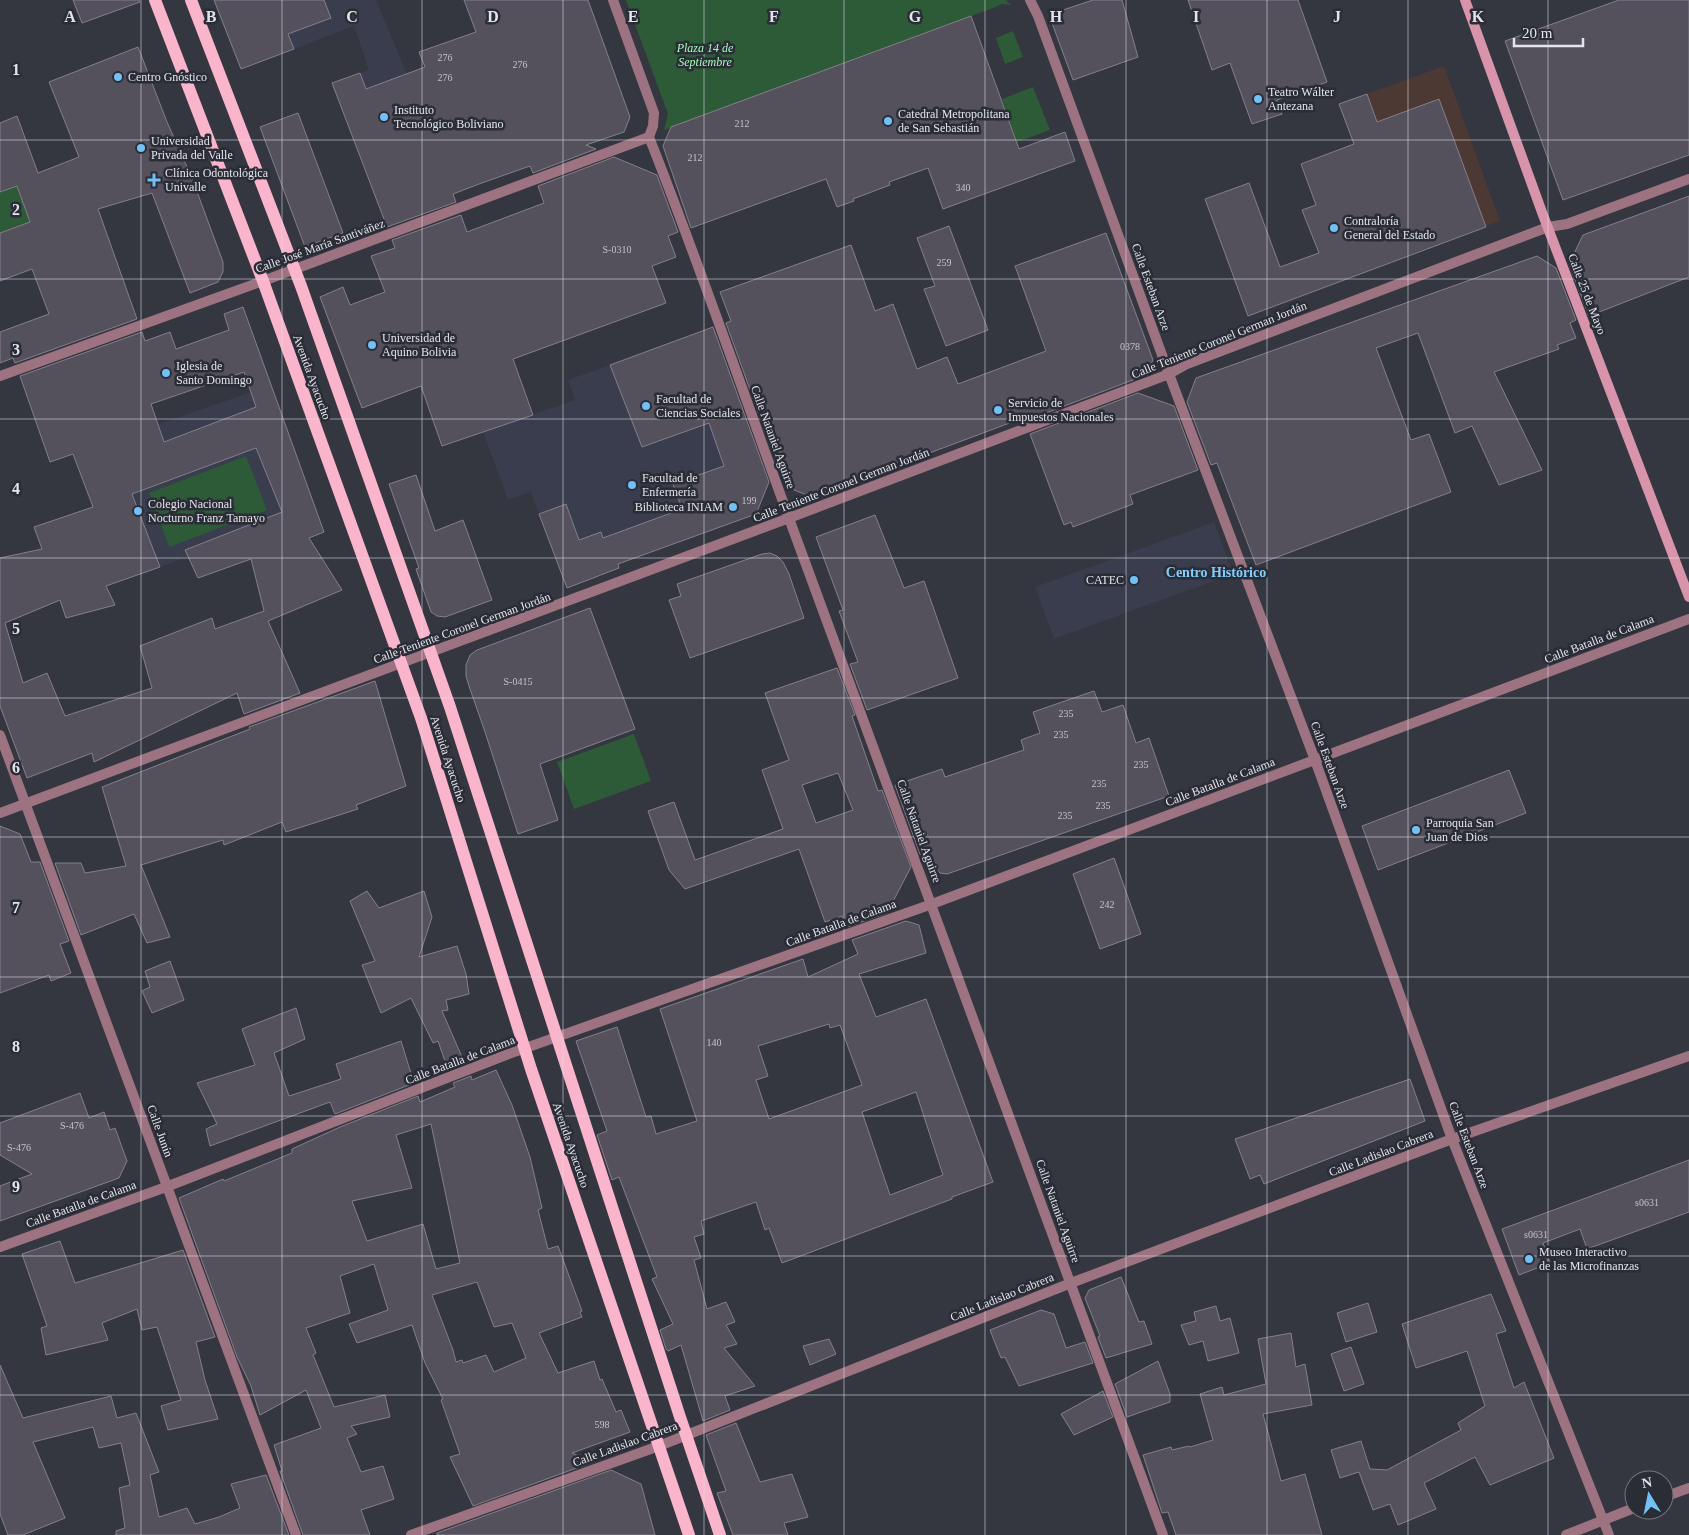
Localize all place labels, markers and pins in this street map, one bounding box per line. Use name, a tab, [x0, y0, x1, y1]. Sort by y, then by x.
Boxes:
place label: Centro Gnóstico	[128, 70, 207, 84]
marker: Centro Gnóstico	[112, 71, 124, 83]
place label: Teatro Wálter Antezana	[1268, 85, 1334, 113]
marker: Teatro Wálter Antezana	[1252, 93, 1264, 105]
place label: Instituto Tecnológico Boliviano	[394, 103, 503, 131]
place label: Catedral Metropolitana de San Sebastián	[898, 107, 1010, 135]
marker: Instituto Tecnológico Boliviano	[378, 111, 390, 123]
marker: Catedral Metropolitana de San Sebastián	[882, 115, 894, 127]
place label: Universidad Privada del Valle	[151, 134, 233, 162]
marker: Universidad Privada del Valle	[135, 142, 147, 154]
place label: Clínica Odontológica Univalle	[165, 166, 269, 194]
marker: Clínica Odontológica Univalle	[147, 173, 161, 187]
place label: Contraloría General del Estado	[1344, 214, 1435, 242]
marker: Contraloría General del Estado	[1328, 222, 1340, 234]
place label: Universidad de Aquino Bolivia	[382, 331, 457, 359]
marker: Universidad de Aquino Bolivia	[366, 339, 378, 351]
place label: Iglesia de Santo Domingo	[176, 359, 252, 387]
marker: Iglesia de Santo Domingo	[160, 367, 172, 379]
place label: Facultad de Ciencias Sociales	[656, 392, 741, 420]
place label: Servicio de Impuestos Nacionales	[1008, 396, 1114, 424]
marker: Facultad de Ciencias Sociales	[640, 400, 652, 412]
marker: Servicio de Impuestos Nacionales	[992, 404, 1004, 416]
place label: Facultad de Enfermería	[642, 471, 698, 499]
marker: Facultad de Enfermería	[626, 479, 638, 491]
place label: Colegio Nacional Nocturno Franz Tamayo	[148, 497, 265, 525]
place label: Biblioteca INIAM	[635, 500, 723, 514]
marker: Biblioteca INIAM	[727, 501, 739, 513]
marker: Colegio Nacional Nocturno Franz Tamayo	[132, 505, 144, 517]
place label: CATEC	[1086, 573, 1124, 587]
marker: CATEC	[1128, 574, 1140, 586]
place label: Parroquia San Juan de Dios	[1426, 816, 1494, 844]
marker: Parroquia San Juan de Dios	[1410, 824, 1422, 836]
place label: Museo Interactivo de las Microfinanzas	[1539, 1245, 1639, 1273]
marker: Museo Interactivo de las Microfinanzas	[1523, 1253, 1535, 1265]

